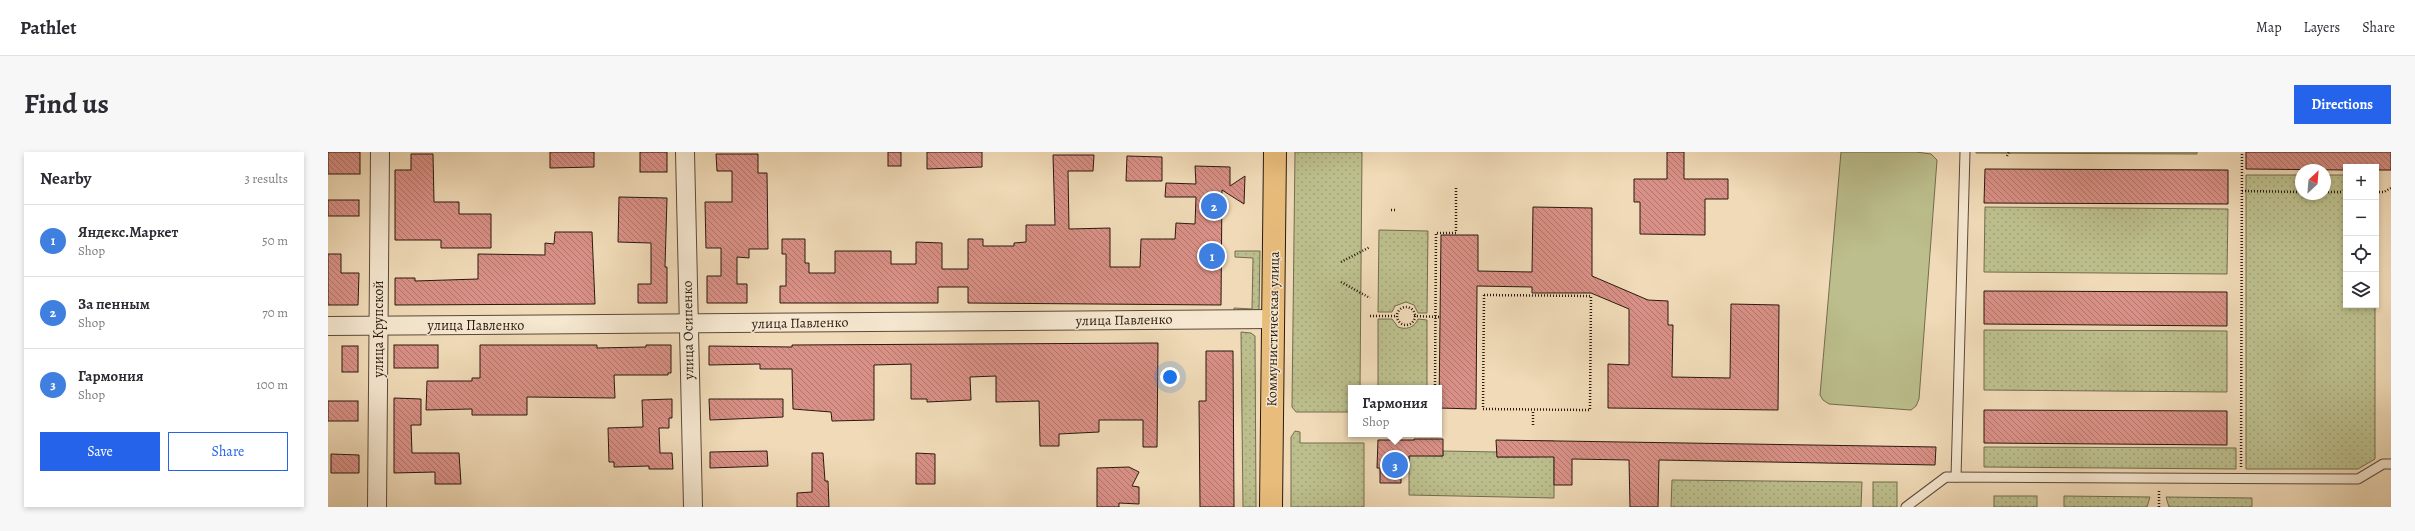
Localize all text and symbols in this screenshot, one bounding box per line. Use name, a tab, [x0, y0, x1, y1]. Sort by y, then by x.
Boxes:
text: Pathlet	[20, 15, 76, 41]
text: Map	[2256, 18, 2282, 37]
text: Layers	[2304, 18, 2340, 37]
text: Share	[2362, 18, 2395, 37]
text: Find us	[24, 85, 109, 123]
button: Directions	[2294, 85, 2391, 124]
north arrow	[2295, 164, 2331, 200]
map controls	[2343, 164, 2379, 308]
button: +	[2343, 164, 2379, 200]
text: Nearby	[40, 167, 91, 190]
text: 3 results	[244, 170, 288, 187]
pin: 2	[1201, 191, 1227, 221]
button: −	[2343, 200, 2379, 236]
text: Яндекс.Маркет	[78, 222, 178, 242]
text: 1	[51, 232, 55, 249]
text: 50 m	[262, 232, 288, 249]
button: locate	[2343, 236, 2379, 272]
pin: 1	[1199, 241, 1225, 271]
text: Shop	[78, 242, 105, 259]
street label: Коммунистическая улица	[1262, 251, 1284, 407]
button: layers	[2343, 272, 2379, 308]
street label: улица Осипенко	[678, 280, 698, 381]
street label: улица Крупской	[369, 281, 388, 378]
text: За пенным	[78, 294, 150, 314]
text: 2	[50, 304, 56, 321]
text: 70 m	[262, 304, 288, 321]
street label: улица Павленко	[1074, 310, 1173, 330]
street label: улица Павленко	[750, 313, 849, 333]
text: Shop	[78, 314, 105, 331]
street label: улица Павленко	[427, 316, 524, 335]
text: Гармония	[78, 366, 144, 386]
your location	[1160, 367, 1180, 387]
text: 3	[50, 376, 56, 393]
text: 100 m	[256, 376, 288, 393]
popup	[1348, 385, 1442, 437]
text: Shop	[78, 386, 105, 403]
text: Гармония	[1362, 393, 1428, 413]
text: Shop	[1362, 413, 1389, 430]
button: Save	[40, 432, 160, 471]
button: Share	[168, 432, 288, 471]
pin: 3	[1382, 450, 1408, 480]

